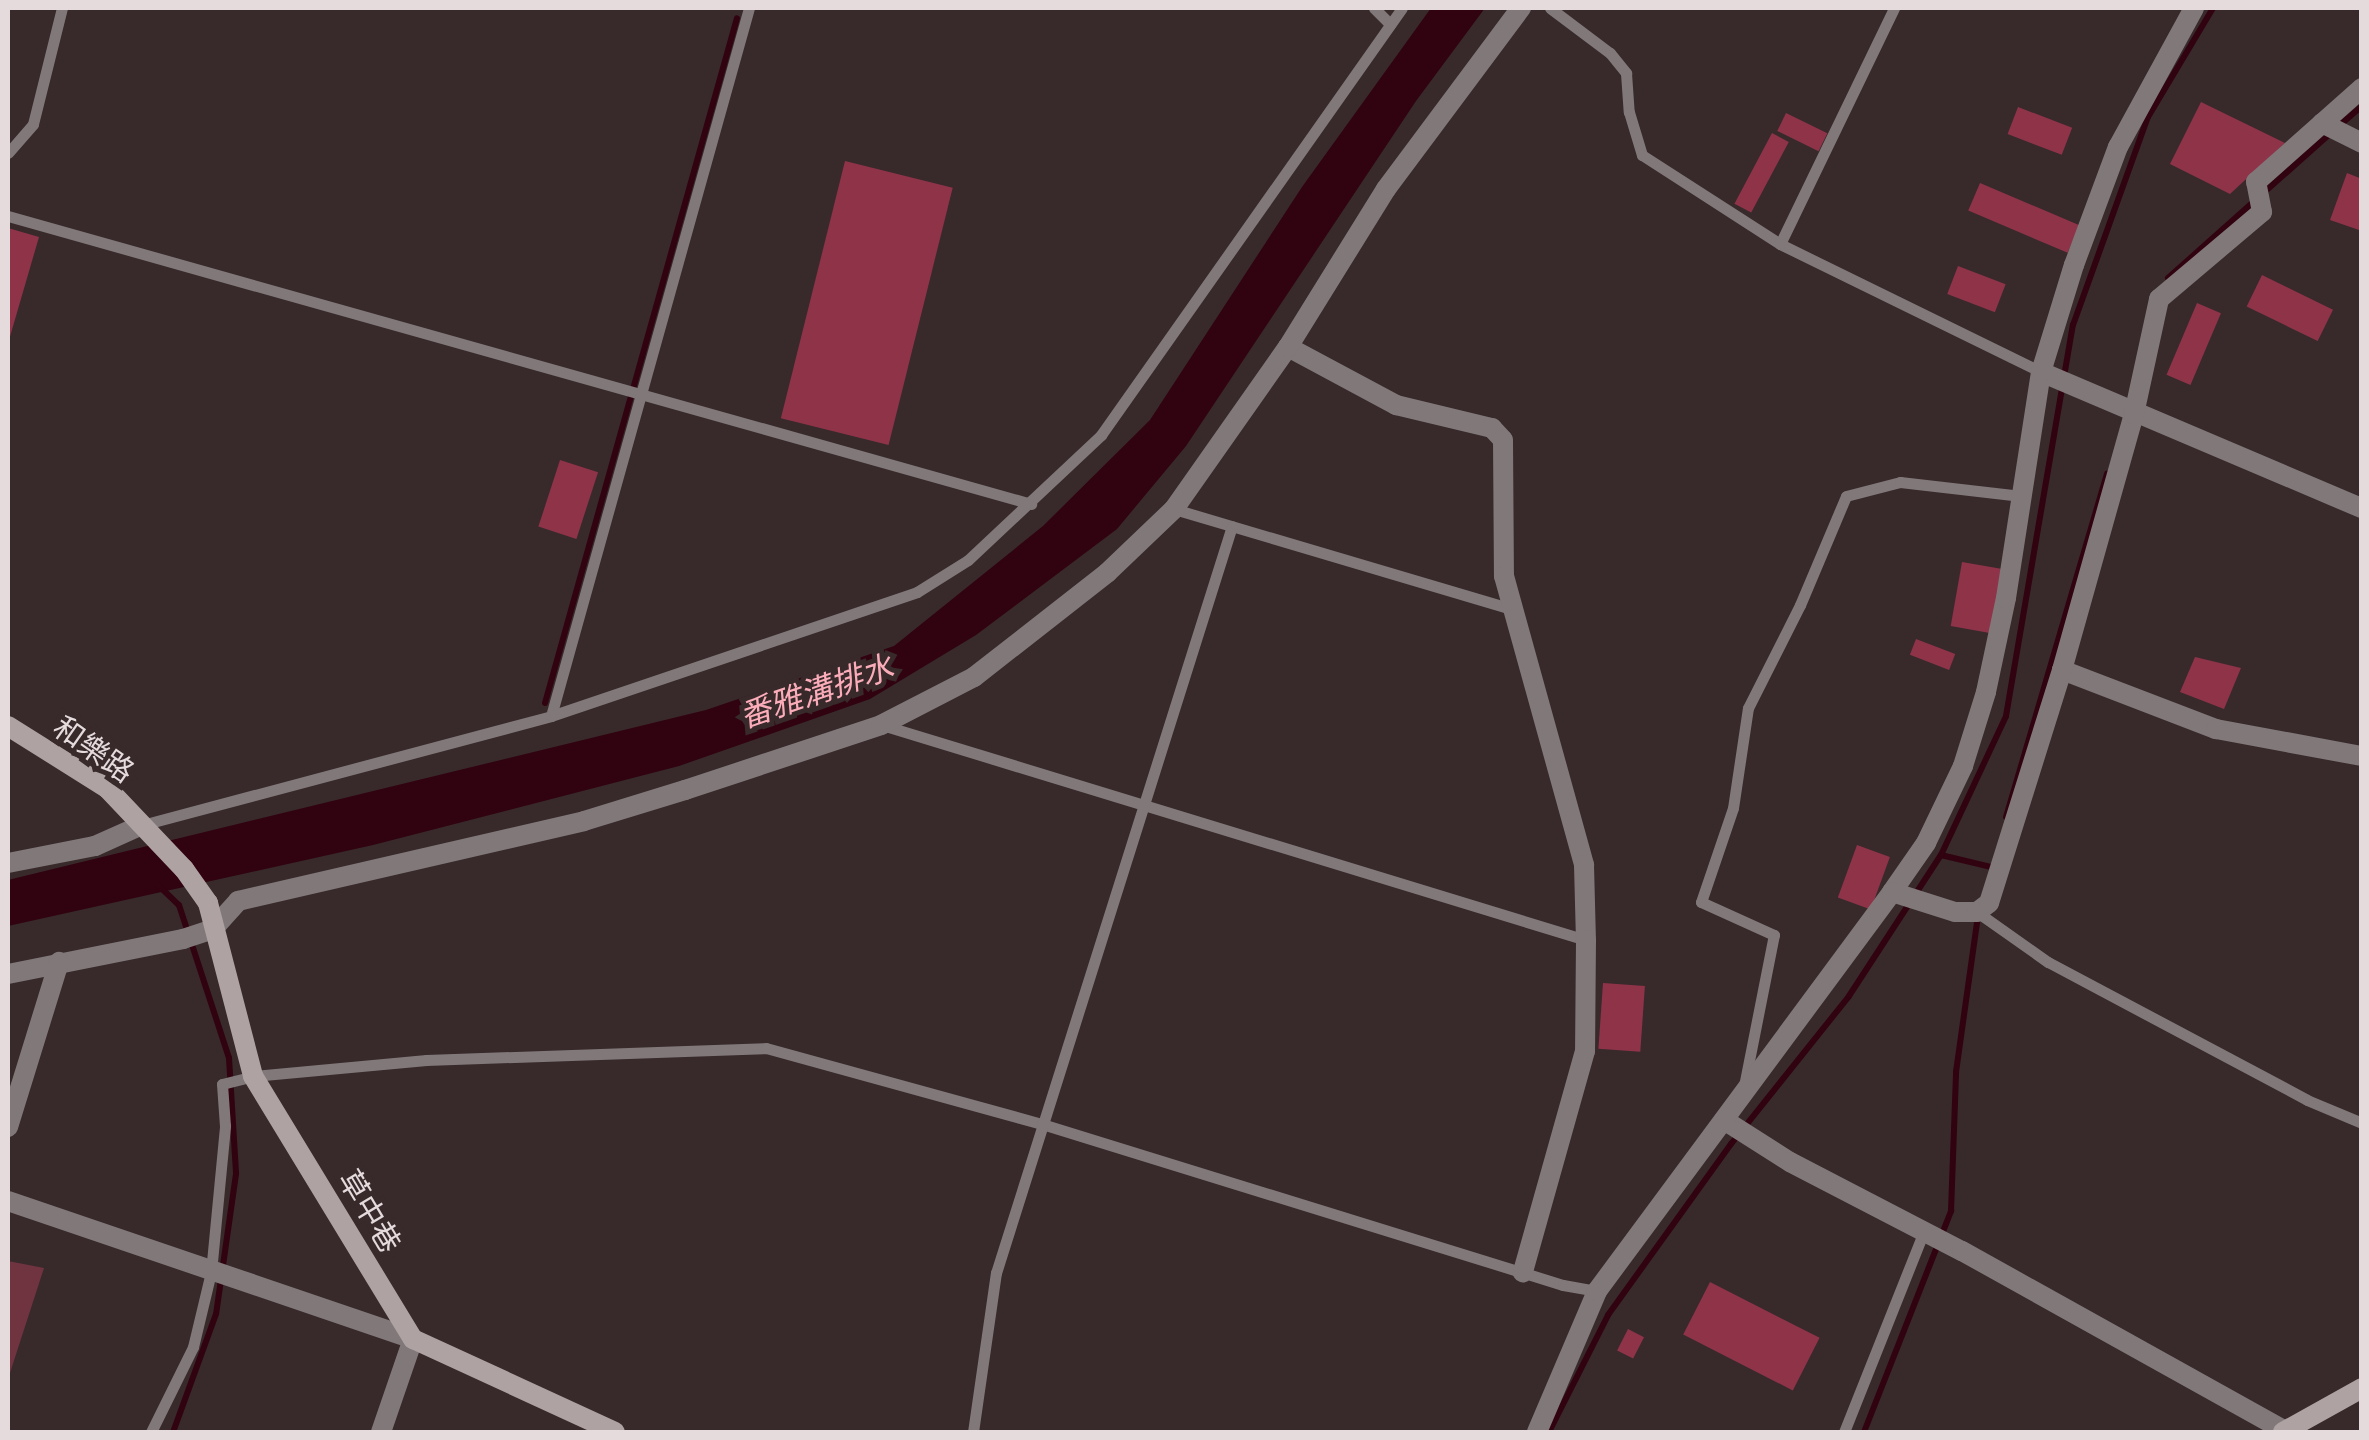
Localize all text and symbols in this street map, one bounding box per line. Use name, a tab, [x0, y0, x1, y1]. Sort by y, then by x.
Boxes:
water label: 番雅溝排水	[734, 647, 898, 735]
street label: 和樂路	[47, 708, 141, 790]
street label: 草中巷	[331, 1163, 409, 1259]

